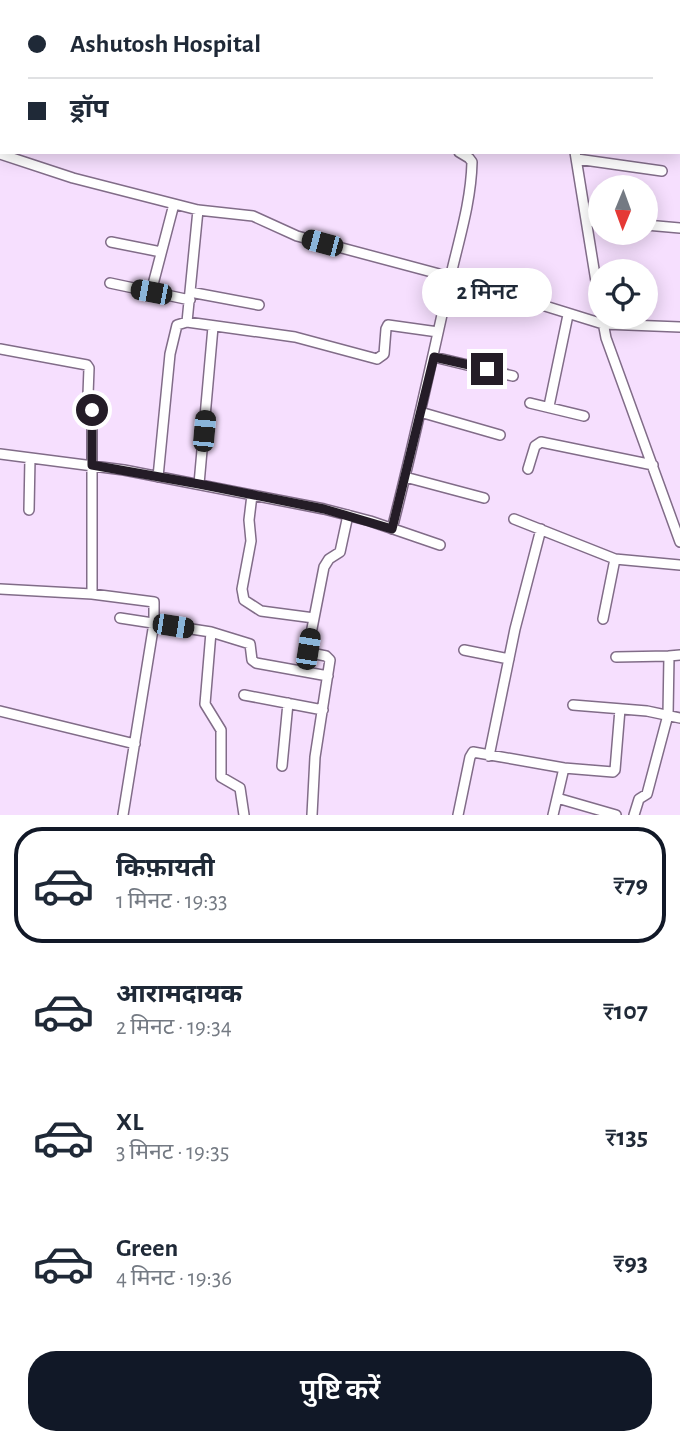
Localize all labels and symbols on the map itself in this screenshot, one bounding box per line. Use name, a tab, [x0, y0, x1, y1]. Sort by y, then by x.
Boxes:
north arrow	[588, 175, 658, 245]
car	[299, 227, 346, 259]
callout: 2 मिनट	[422, 268, 552, 316]
car	[129, 278, 174, 306]
route end	[471, 353, 503, 385]
route start	[76, 394, 108, 426]
car	[192, 409, 217, 453]
car	[151, 612, 196, 640]
car	[295, 627, 322, 671]

